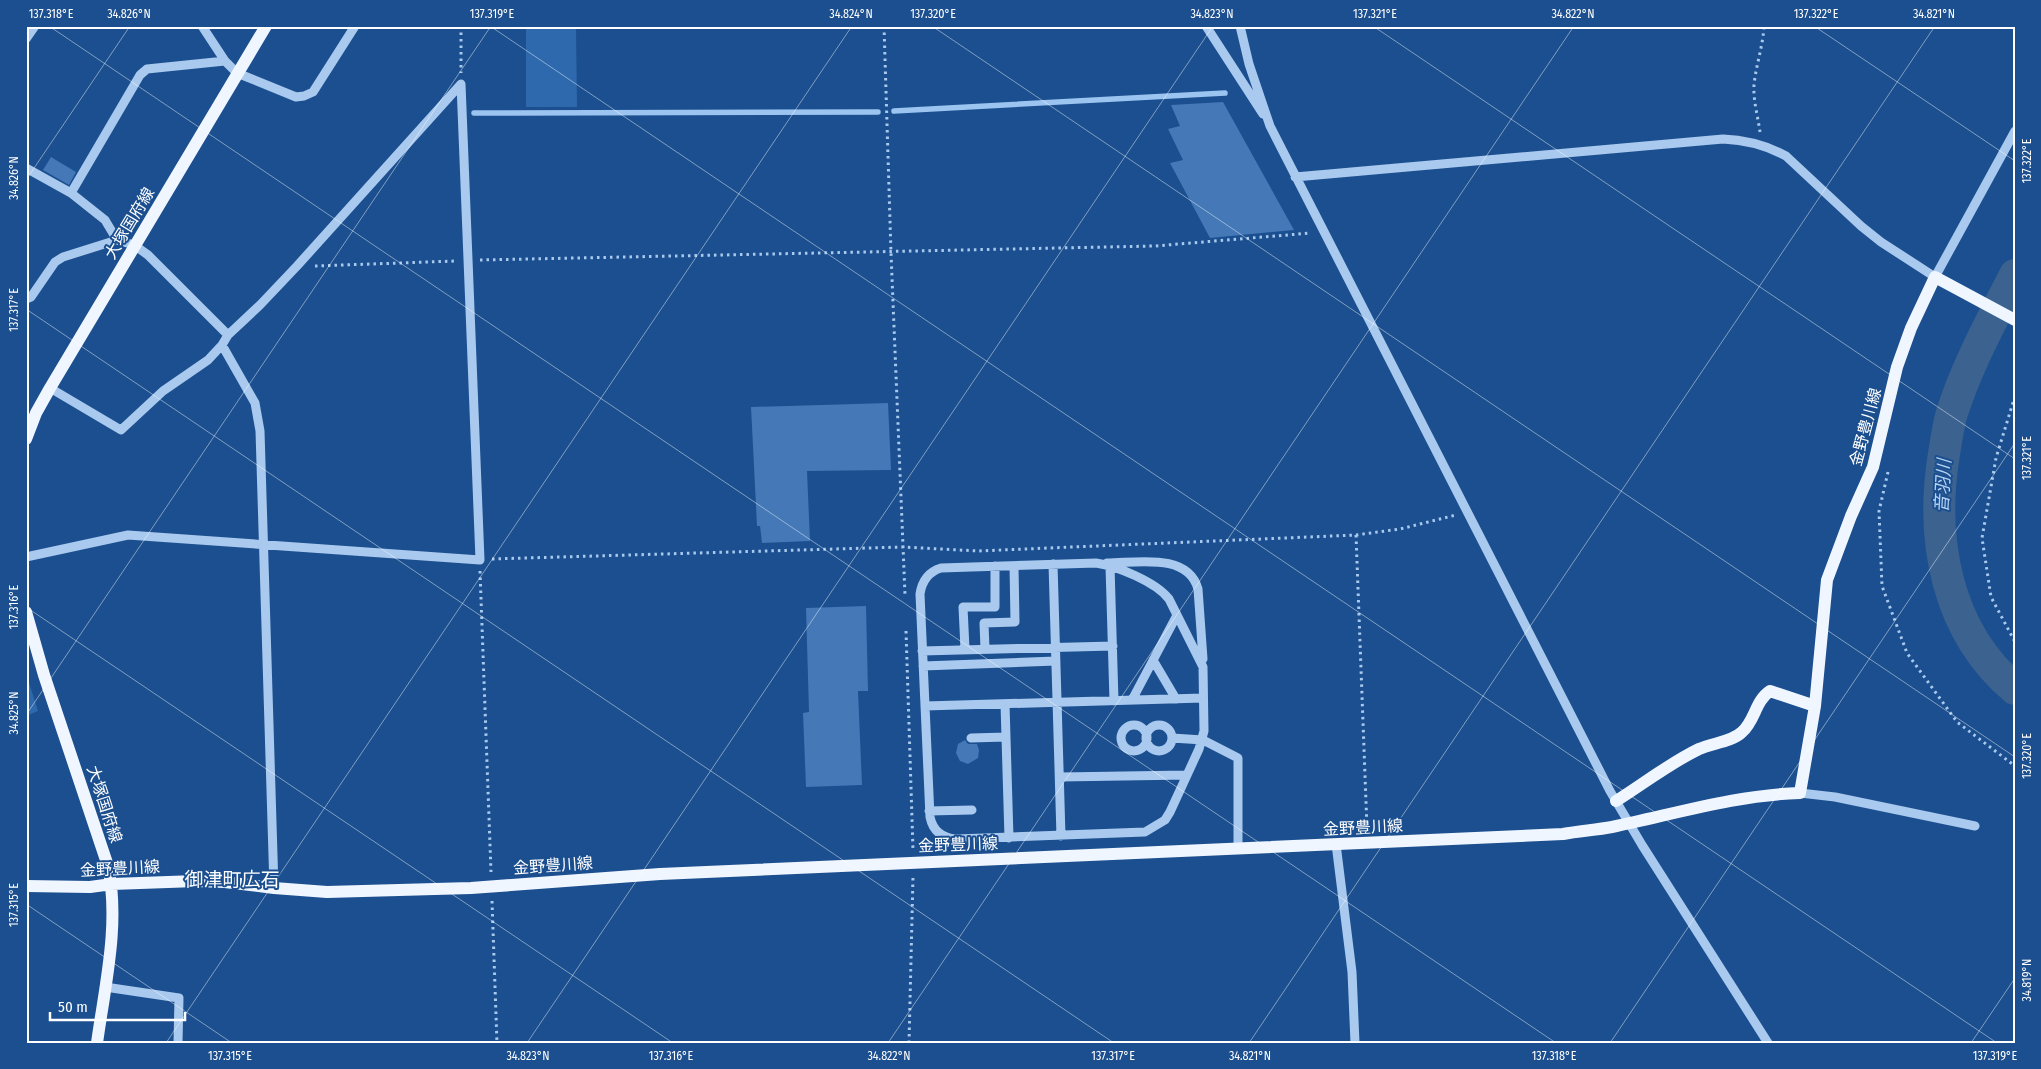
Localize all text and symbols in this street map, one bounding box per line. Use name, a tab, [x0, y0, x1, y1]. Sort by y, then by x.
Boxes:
text: 137.318°E	[29, 7, 74, 21]
text: 34.826°N	[107, 7, 151, 21]
text: 137.319°E	[470, 7, 515, 21]
text: 34.824°N	[829, 7, 873, 21]
text: 137.320°E	[910, 7, 956, 21]
text: 34.823°N	[1190, 7, 1234, 21]
text: 137.321°E	[1353, 7, 1397, 21]
text: 34.822°N	[1551, 7, 1595, 21]
text: 137.322°E	[1794, 7, 1839, 21]
text: 34.821°N	[1913, 7, 1955, 21]
text: 137.322°E	[2020, 138, 2034, 183]
text: 34.826°N	[7, 156, 21, 200]
street label: 大塚国府線	[101, 184, 158, 262]
text: 137.317°E	[7, 288, 21, 332]
street label: 金野豊川線	[1846, 386, 1885, 468]
text: 137.321°E	[2020, 436, 2034, 480]
water label: 音羽川	[1931, 456, 1956, 514]
text: 137.316°E	[7, 584, 21, 629]
text: 34.825°N	[7, 691, 21, 735]
text: 137.320°E	[2020, 733, 2034, 779]
street label: 大塚国府線	[83, 763, 126, 845]
street label: 金野豊川線	[1323, 816, 1403, 839]
street label: 金野豊川線	[918, 834, 998, 855]
street label: 金野豊川線	[512, 853, 594, 878]
street label: 金野豊川線	[80, 857, 160, 880]
district label: 御津町広石	[184, 868, 280, 891]
text: 137.315°E	[7, 883, 21, 927]
text: 34.819°N	[2020, 959, 2034, 1001]
scale bar	[50, 989, 185, 1021]
text: 50 m	[58, 998, 88, 1016]
text: 137.315°E	[208, 1049, 252, 1063]
text: 34.823°N	[506, 1049, 550, 1063]
text: 137.316°E	[649, 1049, 694, 1063]
text: 34.822°N	[867, 1049, 911, 1063]
text: 137.317°E	[1091, 1049, 1135, 1063]
text: 34.821°N	[1229, 1049, 1271, 1063]
text: 137.318°E	[1532, 1049, 1577, 1063]
text: 137.319°E	[1973, 1049, 2018, 1063]

